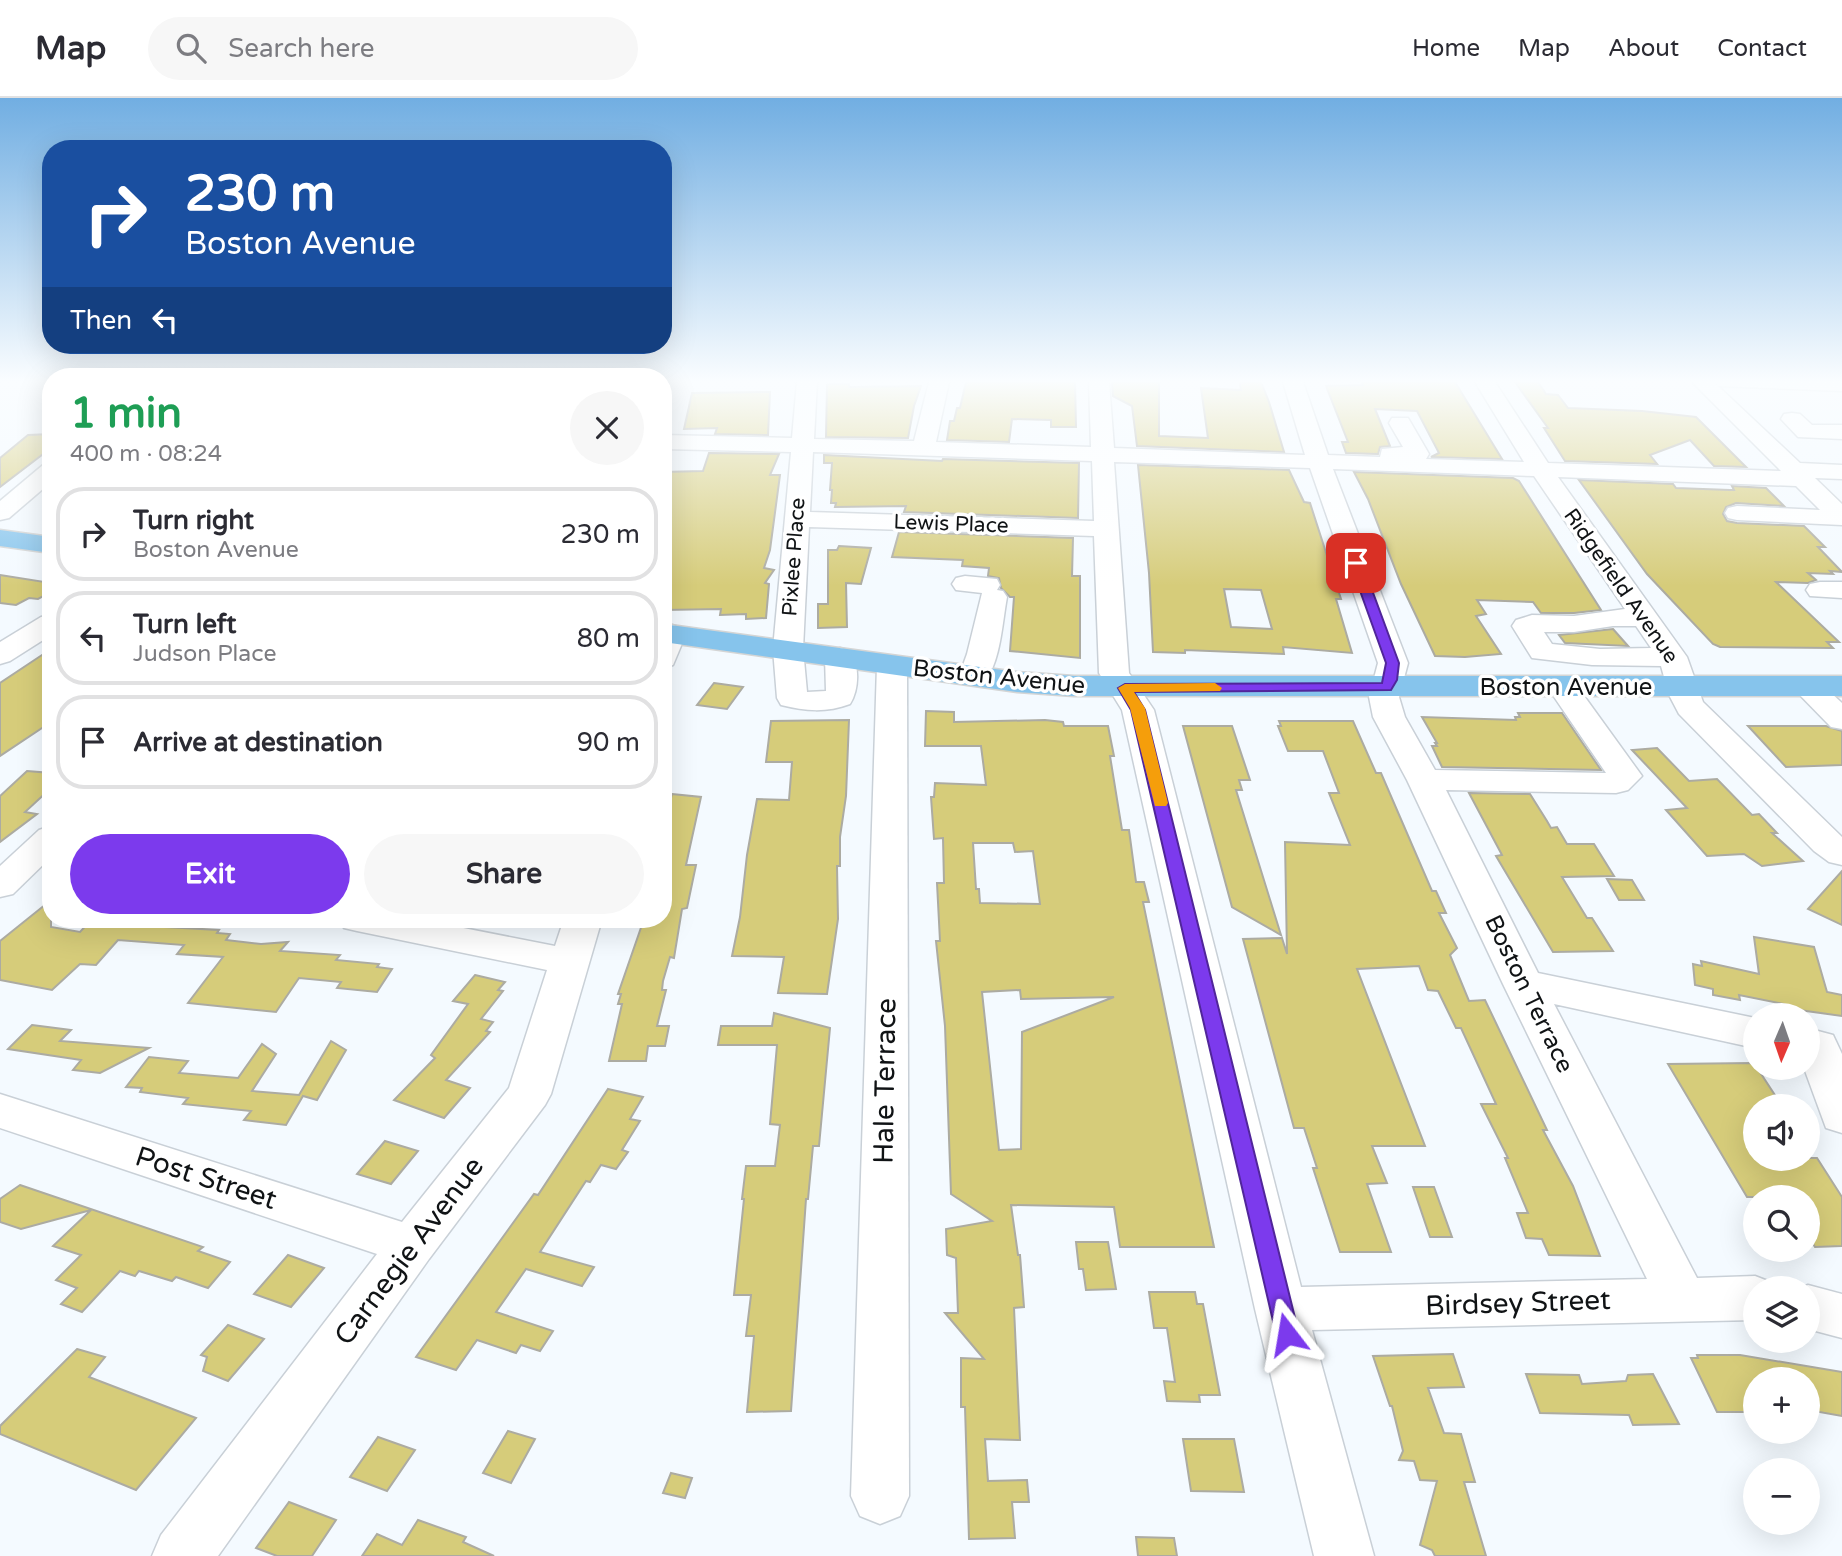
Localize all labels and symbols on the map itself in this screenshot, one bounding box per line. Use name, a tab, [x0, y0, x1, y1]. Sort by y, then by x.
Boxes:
street label: Pixlee Place	[777, 497, 811, 617]
street label: Ridgefield Avenue	[1558, 504, 1684, 668]
street label: Lewis Place	[893, 509, 1009, 539]
pin	[1326, 533, 1386, 593]
street label: Boston Avenue	[912, 654, 1086, 700]
street label: Boston Avenue	[1480, 673, 1652, 702]
street label: Boston Terrace	[1478, 910, 1580, 1078]
street label: Hale Terrace	[867, 998, 903, 1164]
north arrow	[1743, 1003, 1820, 1080]
street label: Post Street	[131, 1139, 281, 1217]
street label: Carnegie Avenue	[327, 1150, 491, 1352]
street label: Birdsey Street	[1425, 1283, 1612, 1323]
position arrow	[1250, 1297, 1324, 1371]

